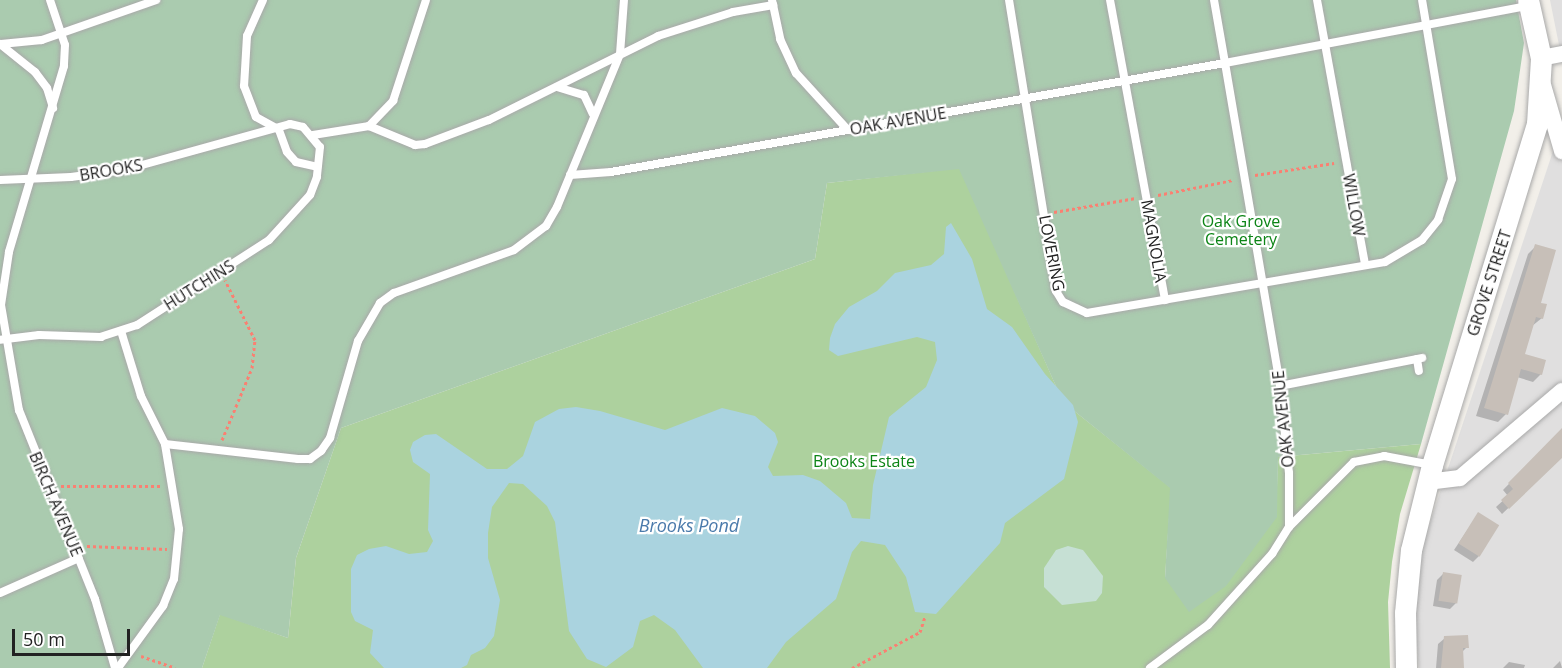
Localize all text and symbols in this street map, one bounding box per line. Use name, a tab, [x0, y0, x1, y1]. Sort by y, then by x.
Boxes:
street label: OAK AVENUE	[848, 103, 948, 139]
street label: BROOKS	[78, 155, 144, 185]
street label: WILLOW	[1339, 172, 1369, 238]
street label: MAGNOLIA	[1137, 198, 1171, 284]
park label: Oak Grove Cemetery	[1202, 211, 1280, 249]
street label: LOVERING	[1035, 213, 1069, 293]
street label: GROVE STREET	[1463, 227, 1515, 339]
street label: HUTCHINS	[160, 256, 238, 314]
street label: OAK AVENUE	[1268, 369, 1298, 469]
street label: BIRCH AVENUE	[25, 449, 87, 559]
park label: Brooks Estate	[813, 451, 915, 471]
water label: Brooks Pond	[639, 514, 739, 536]
scale bar	[15, 617, 134, 655]
text: 50 m	[23, 627, 65, 651]

